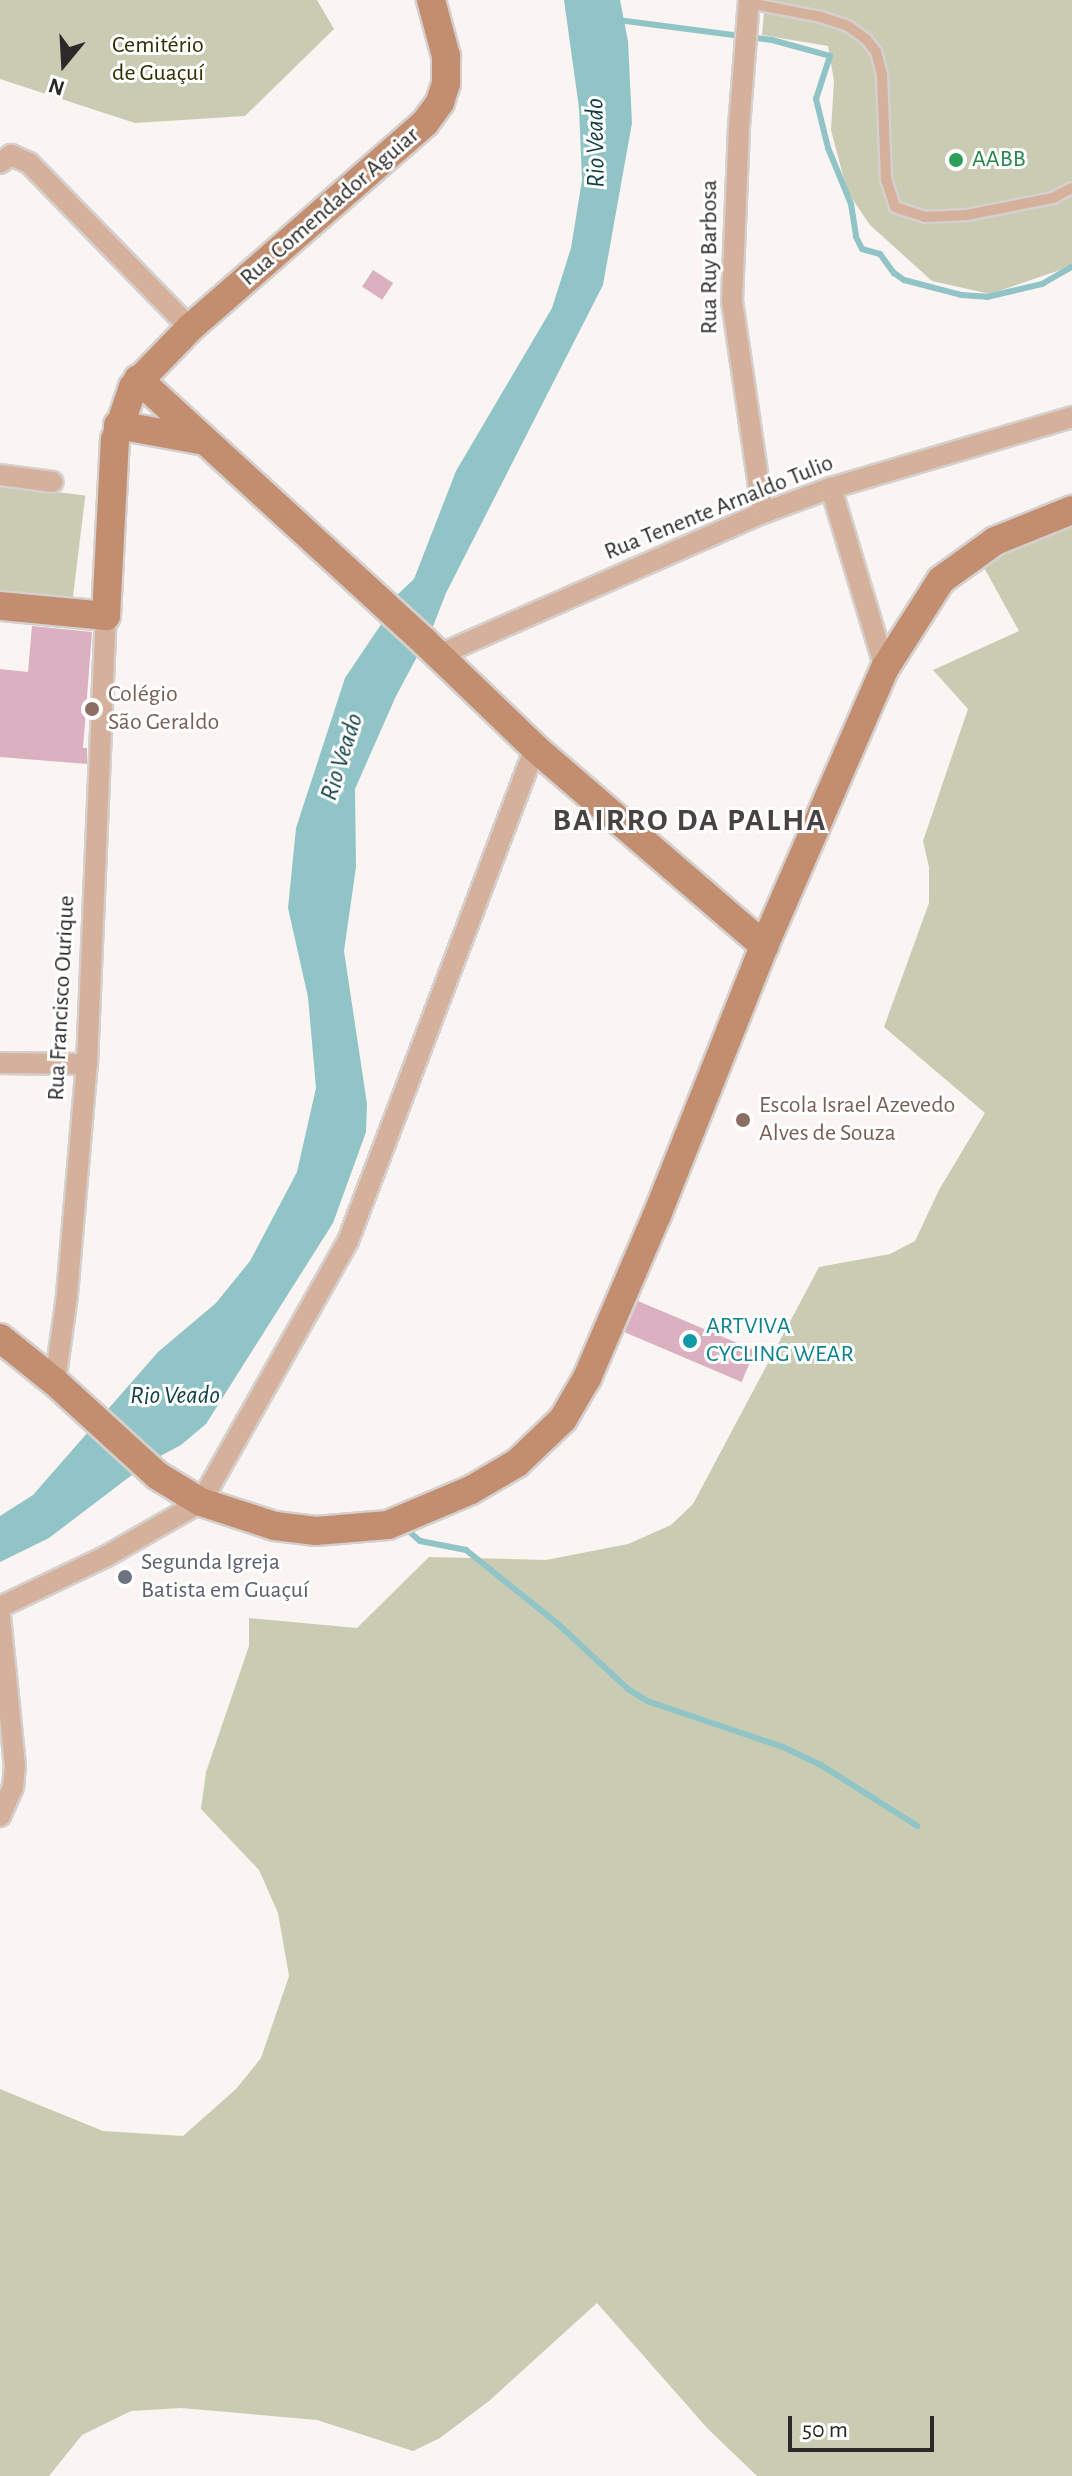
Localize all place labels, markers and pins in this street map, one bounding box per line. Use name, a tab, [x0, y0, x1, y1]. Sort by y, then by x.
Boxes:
place label: AABB	[972, 146, 1026, 174]
marker: AABB	[947, 151, 965, 169]
place label: Colégio São Geraldo	[108, 681, 219, 737]
marker: Colégio São Geraldo	[83, 700, 101, 718]
place label: Escola Israel Azevedo Alves de Souza	[759, 1092, 955, 1148]
marker: Escola Israel Azevedo Alves de Souza	[734, 1111, 752, 1129]
place label: ARTVIVA CYCLING WEAR	[706, 1313, 854, 1369]
marker: ARTVIVA CYCLING WEAR	[681, 1332, 699, 1350]
place label: Segunda Igreja Batista em Guaçuí	[141, 1549, 309, 1605]
marker: Segunda Igreja Batista em Guaçuí	[116, 1568, 134, 1586]

